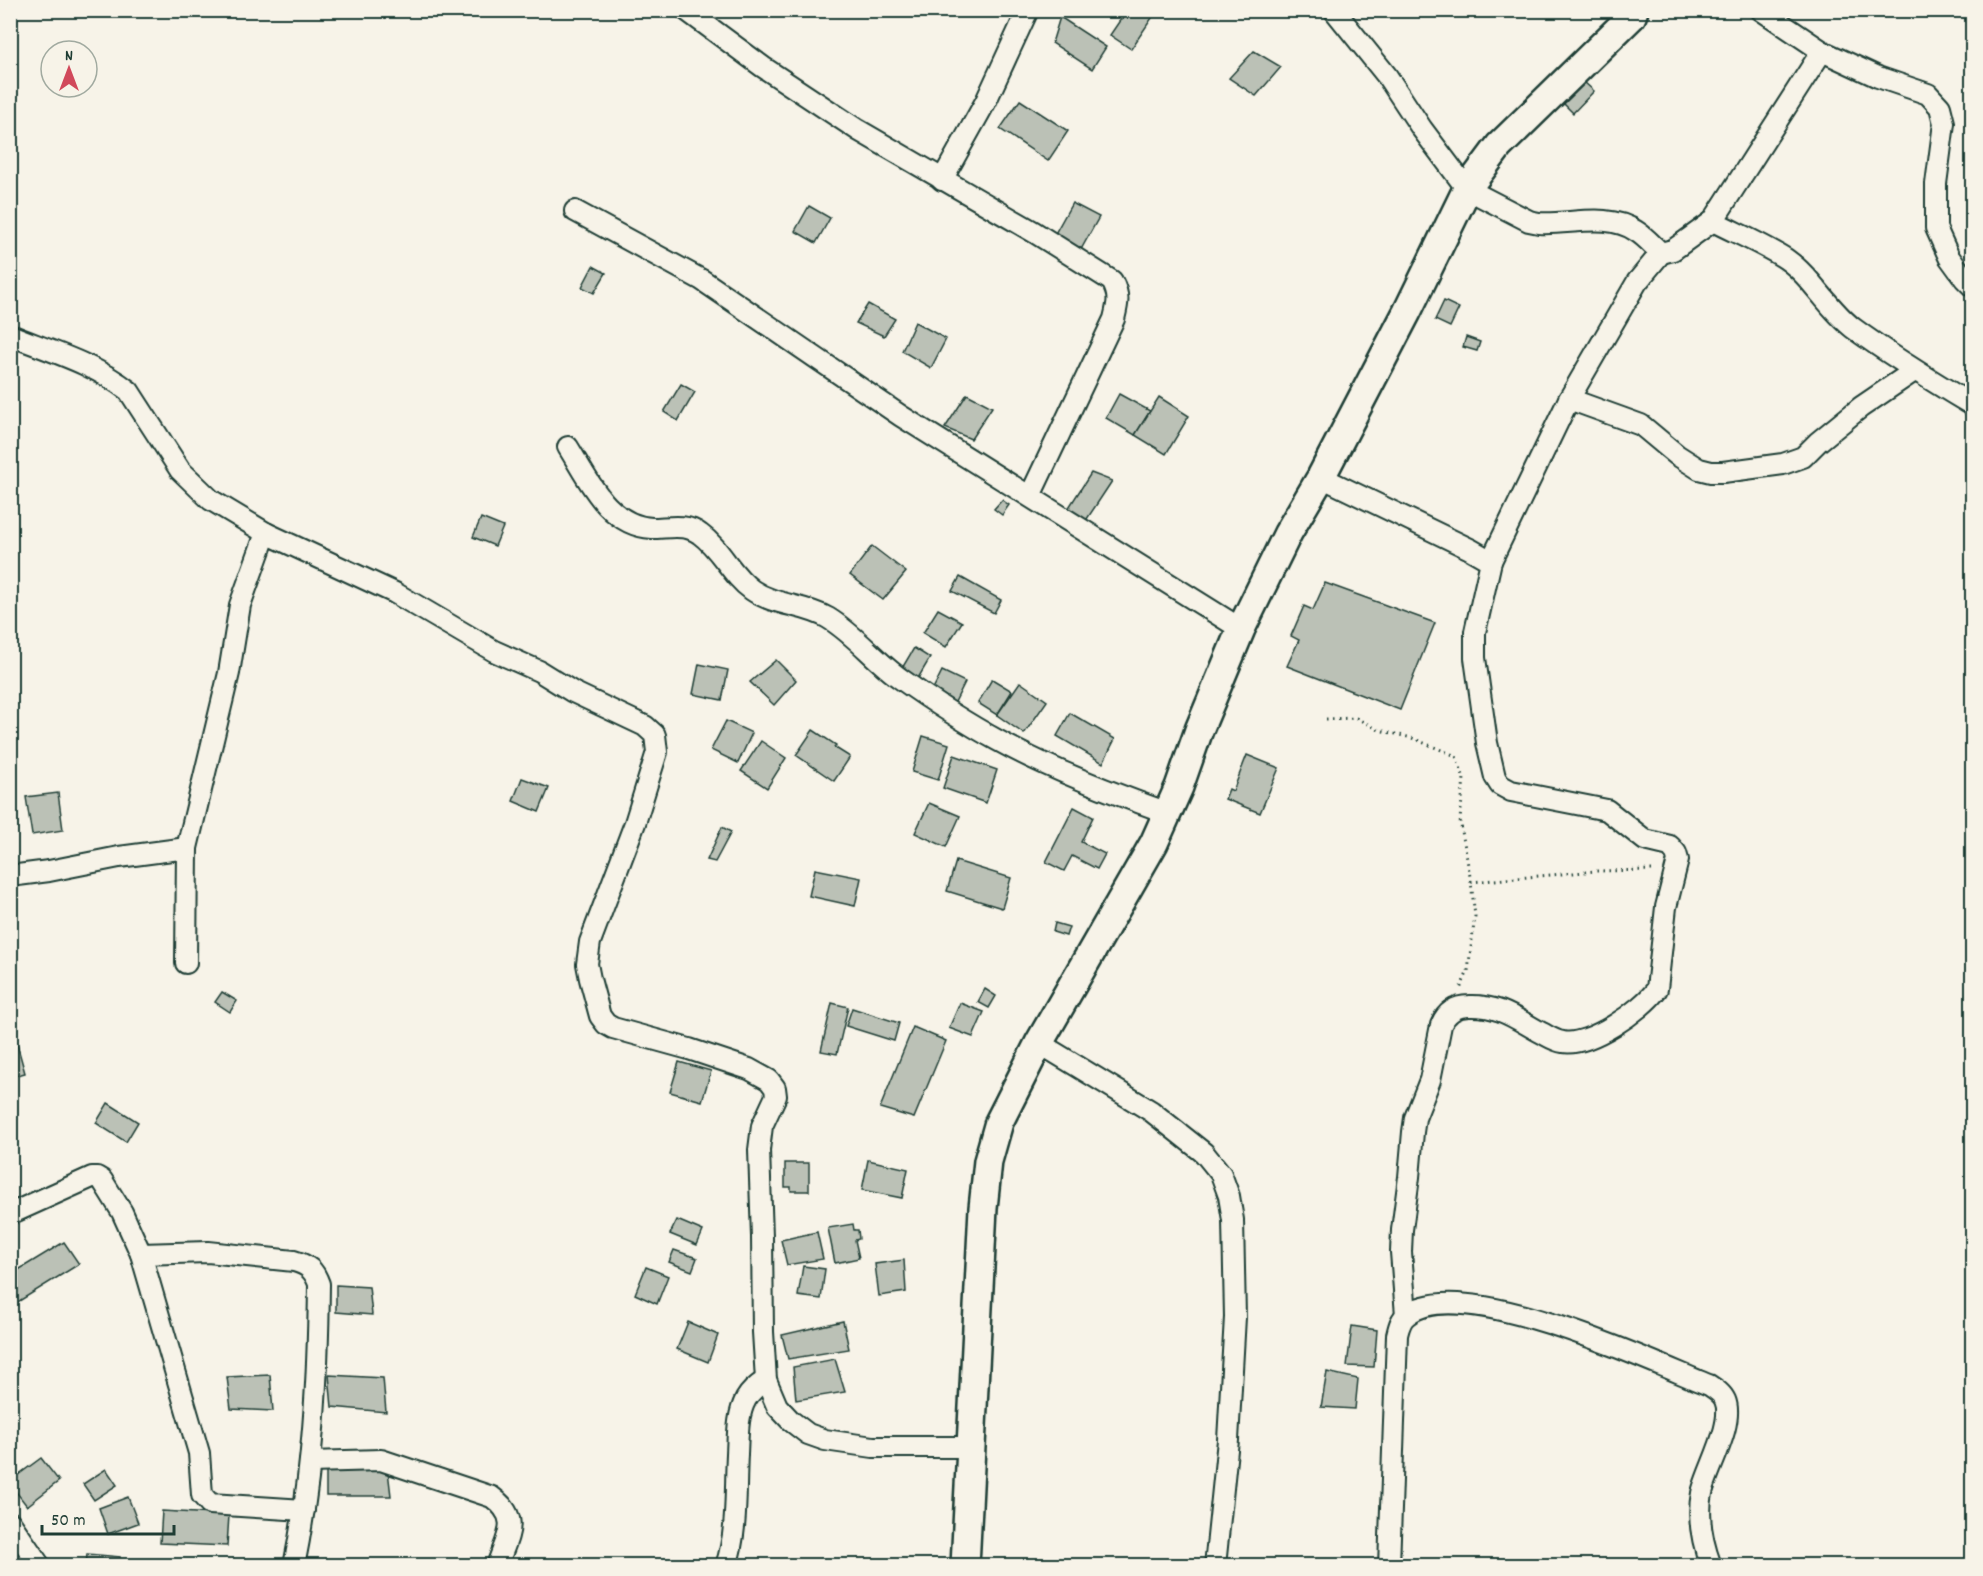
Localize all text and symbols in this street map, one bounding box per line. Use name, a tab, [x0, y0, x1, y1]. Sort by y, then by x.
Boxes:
north arrow	[39, 39, 99, 99]
text: N	[65, 45, 73, 68]
scale bar	[42, 1498, 174, 1536]
text: 50 m	[51, 1509, 86, 1534]

